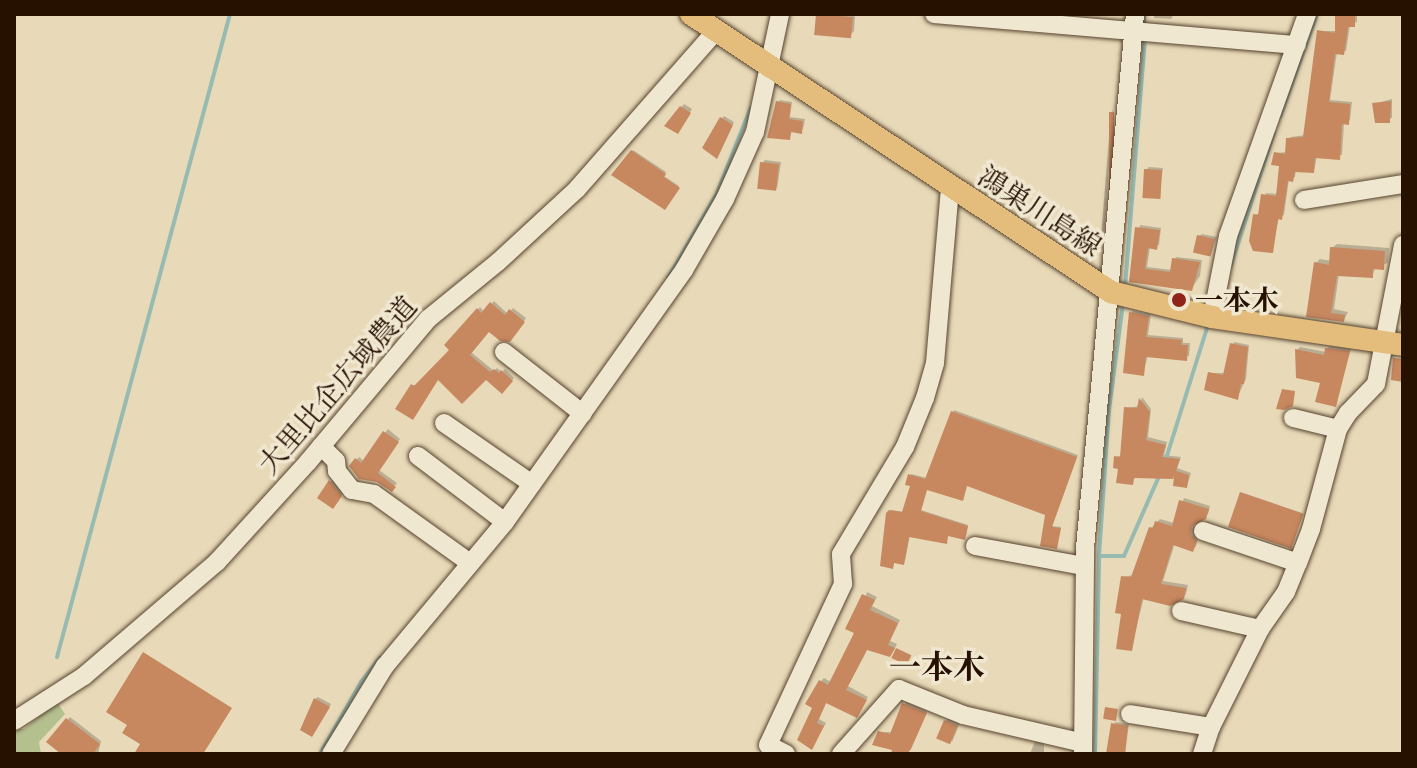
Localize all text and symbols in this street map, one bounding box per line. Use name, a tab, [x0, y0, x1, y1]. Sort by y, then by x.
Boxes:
street label: 鴻巣川島線	[972, 159, 1108, 263]
place label: 一本木	[1195, 283, 1279, 317]
street label: 大里比企広域農道	[251, 289, 423, 481]
marker: 一本木	[1170, 291, 1188, 309]
district label: 一本木	[889, 648, 985, 686]

